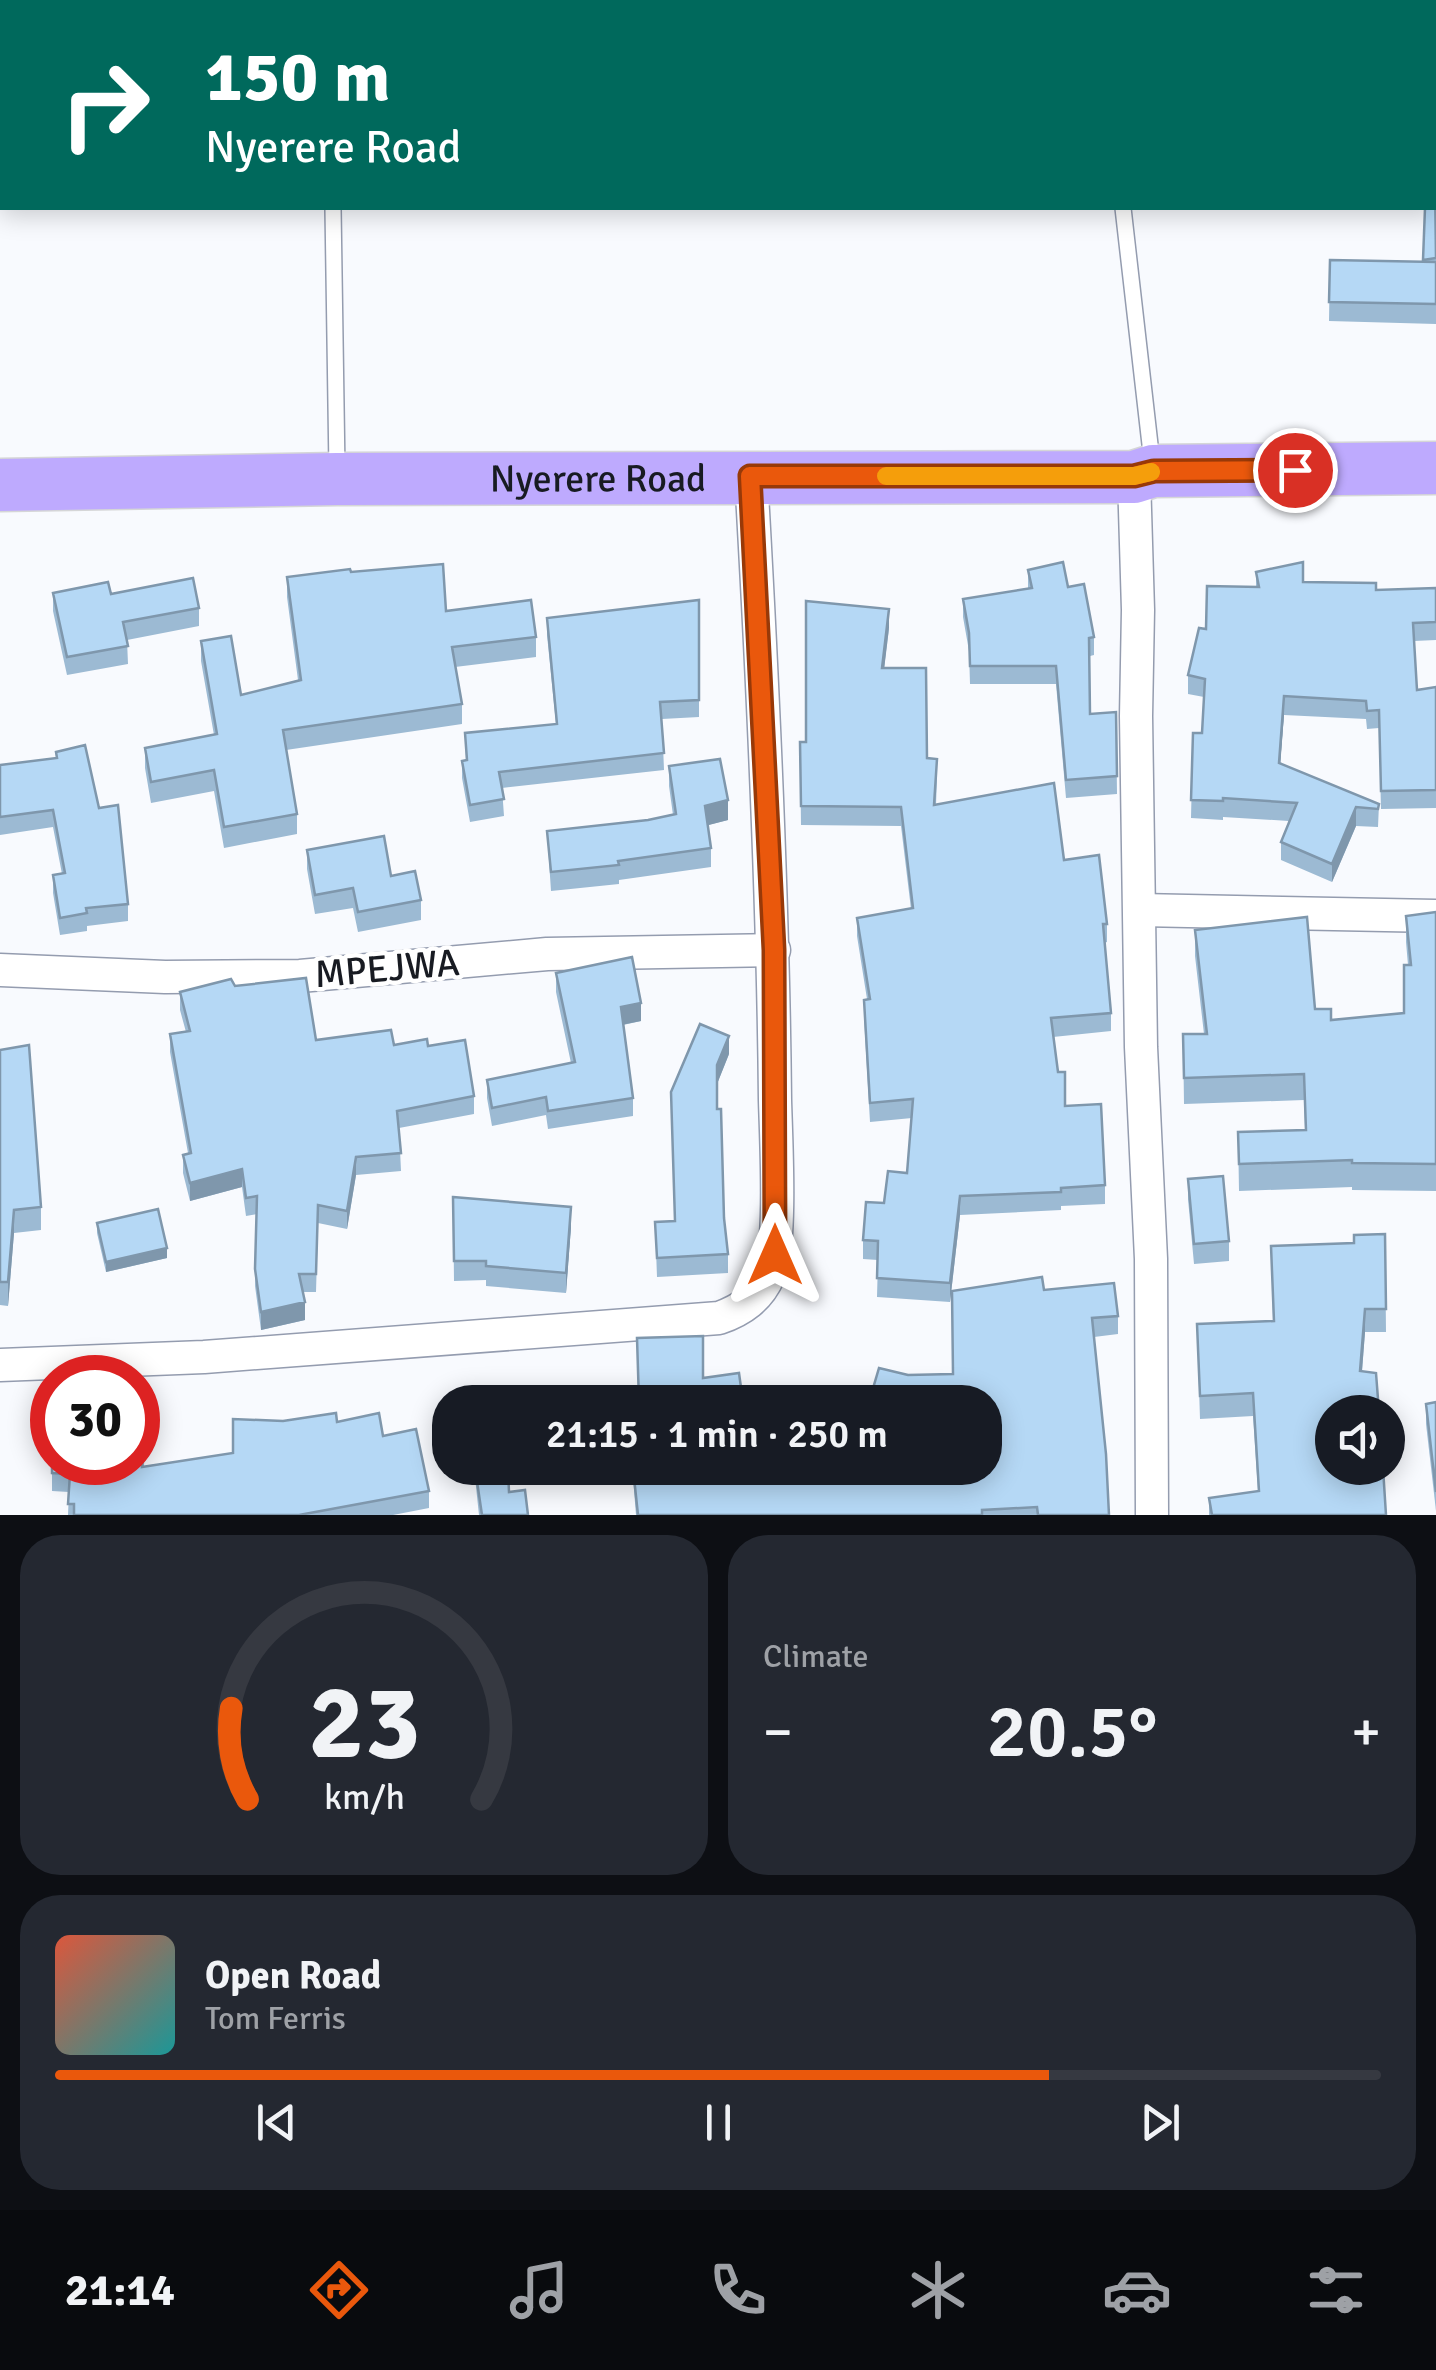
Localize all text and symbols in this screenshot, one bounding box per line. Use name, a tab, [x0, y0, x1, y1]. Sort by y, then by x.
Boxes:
text: 150 m	[205, 34, 390, 120]
icon: right	[40, 40, 170, 170]
text: Nyerere Road	[205, 120, 461, 175]
pin	[1253, 428, 1338, 513]
icon: arrive	[1268, 443, 1323, 498]
street label: Nyerere Road	[490, 455, 706, 503]
street label: MPEJWA	[313, 939, 461, 998]
position arrow	[723, 1203, 827, 1307]
speed limit sign: 30	[30, 1355, 160, 1485]
map controls	[1315, 1395, 1405, 1485]
button: sound	[1315, 1395, 1405, 1485]
text: 21:15 · 1 min · 250 m	[546, 1411, 888, 1458]
text: Climate	[763, 1637, 869, 1676]
text: 23	[308, 1659, 420, 1787]
text: 20.5°	[986, 1685, 1158, 1778]
text: −	[763, 1698, 793, 1766]
text: +	[1351, 1698, 1381, 1766]
text: km/h	[324, 1775, 404, 1819]
text: Open Road	[205, 1952, 381, 1999]
text: Tom Ferris	[205, 1999, 346, 2038]
icon: previous	[249, 2095, 304, 2150]
icon: pause	[691, 2095, 746, 2150]
icon: next	[1133, 2095, 1188, 2150]
icon: directions	[304, 2255, 374, 2325]
icon: music	[504, 2255, 574, 2325]
icon: phone	[703, 2255, 773, 2325]
icon: climate	[903, 2255, 973, 2325]
icon: car	[1102, 2255, 1172, 2325]
icon: filters	[1301, 2255, 1371, 2325]
text: 21:14	[65, 2263, 175, 2318]

